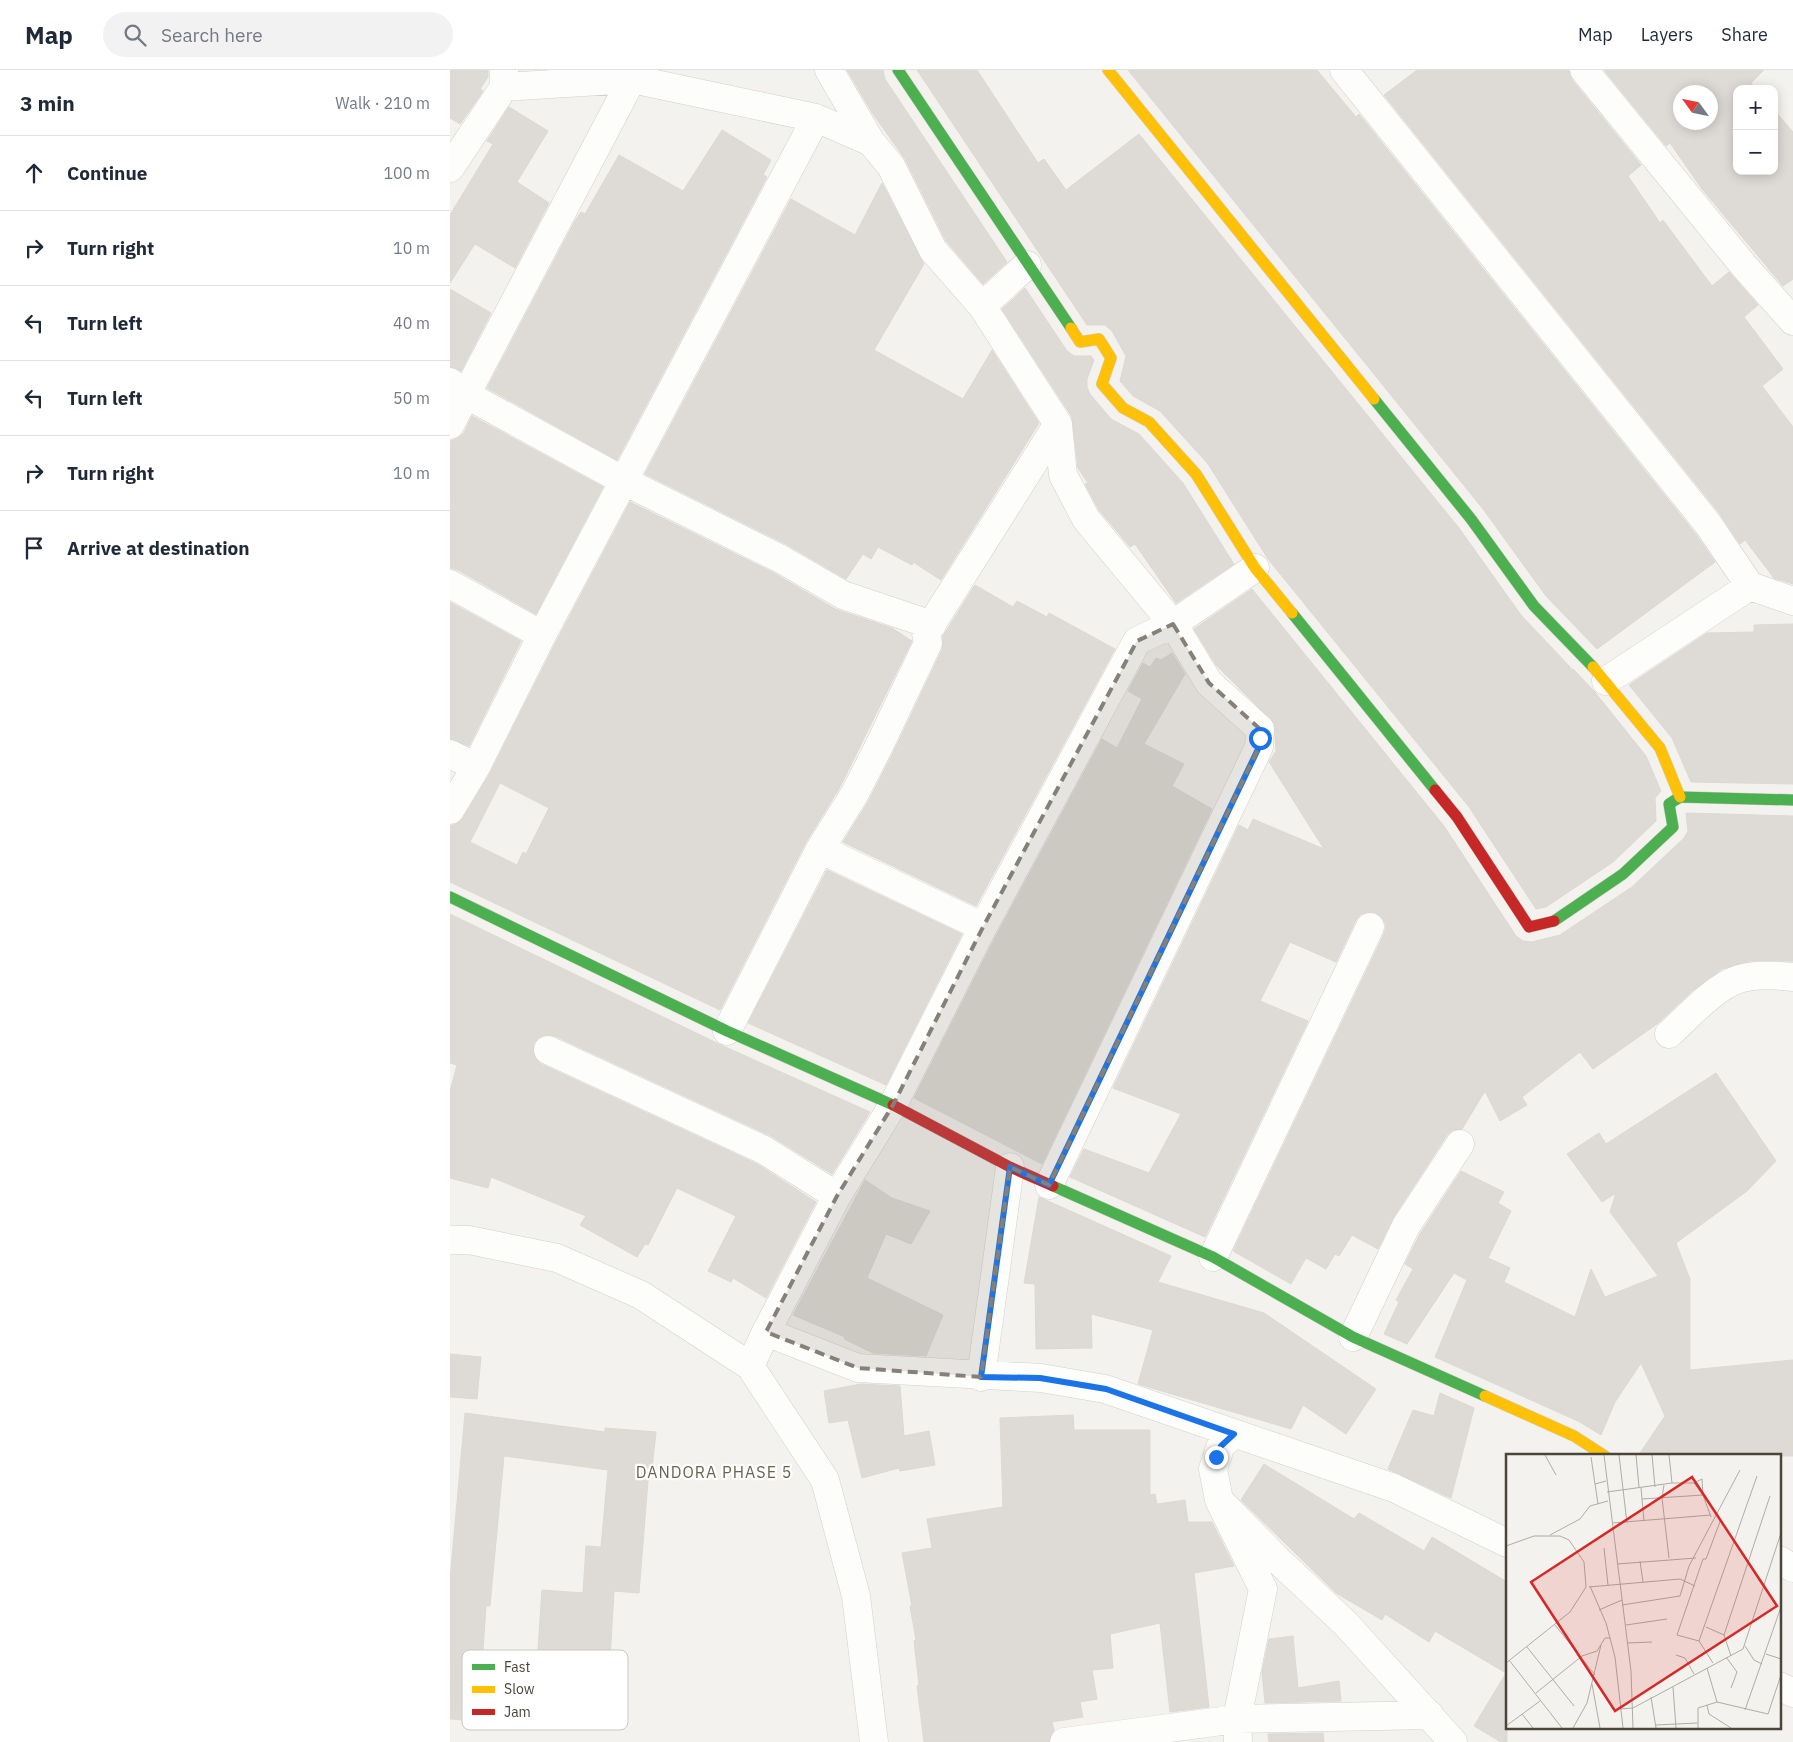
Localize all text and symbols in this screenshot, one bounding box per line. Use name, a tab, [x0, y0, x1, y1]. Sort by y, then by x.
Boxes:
search box	[103, 12, 453, 57]
text: Map	[25, 19, 73, 51]
icon: search	[121, 21, 149, 49]
text: Search here	[161, 23, 263, 47]
text: Map	[1578, 23, 1613, 46]
text: Layers	[1641, 23, 1693, 46]
text: Share	[1721, 23, 1768, 46]
north arrow	[1673, 85, 1718, 130]
map controls	[1733, 85, 1778, 175]
button: +	[1733, 85, 1778, 130]
text: 3 min	[20, 89, 75, 117]
text: Walk · 210 m	[335, 93, 430, 113]
button: −	[1733, 130, 1778, 175]
icon: ahead	[20, 159, 48, 187]
text: Continue	[67, 161, 147, 185]
text: 100 m	[383, 163, 430, 183]
icon: right	[20, 234, 48, 262]
text: Turn right	[67, 236, 154, 260]
text: 10 m	[393, 238, 430, 258]
icon: left	[20, 309, 48, 337]
text: Turn left	[67, 311, 143, 335]
text: 40 m	[393, 313, 430, 333]
icon: left	[20, 384, 48, 412]
text: Turn left	[67, 386, 143, 410]
text: 50 m	[393, 388, 430, 408]
icon: right	[20, 459, 48, 487]
text: Turn right	[67, 461, 154, 485]
text: 10 m	[393, 463, 430, 483]
icon: arrive	[20, 534, 48, 562]
text: Arrive at destination	[67, 536, 250, 560]
route start	[1249, 727, 1272, 750]
route end	[1205, 1446, 1228, 1469]
inset map	[1506, 1454, 1780, 1730]
district label: DANDORA PHASE 5	[636, 1462, 792, 1482]
legend	[462, 1650, 628, 1730]
text: Fast	[504, 1658, 530, 1676]
text: Slow	[504, 1680, 535, 1698]
text: Jam	[504, 1703, 531, 1721]

